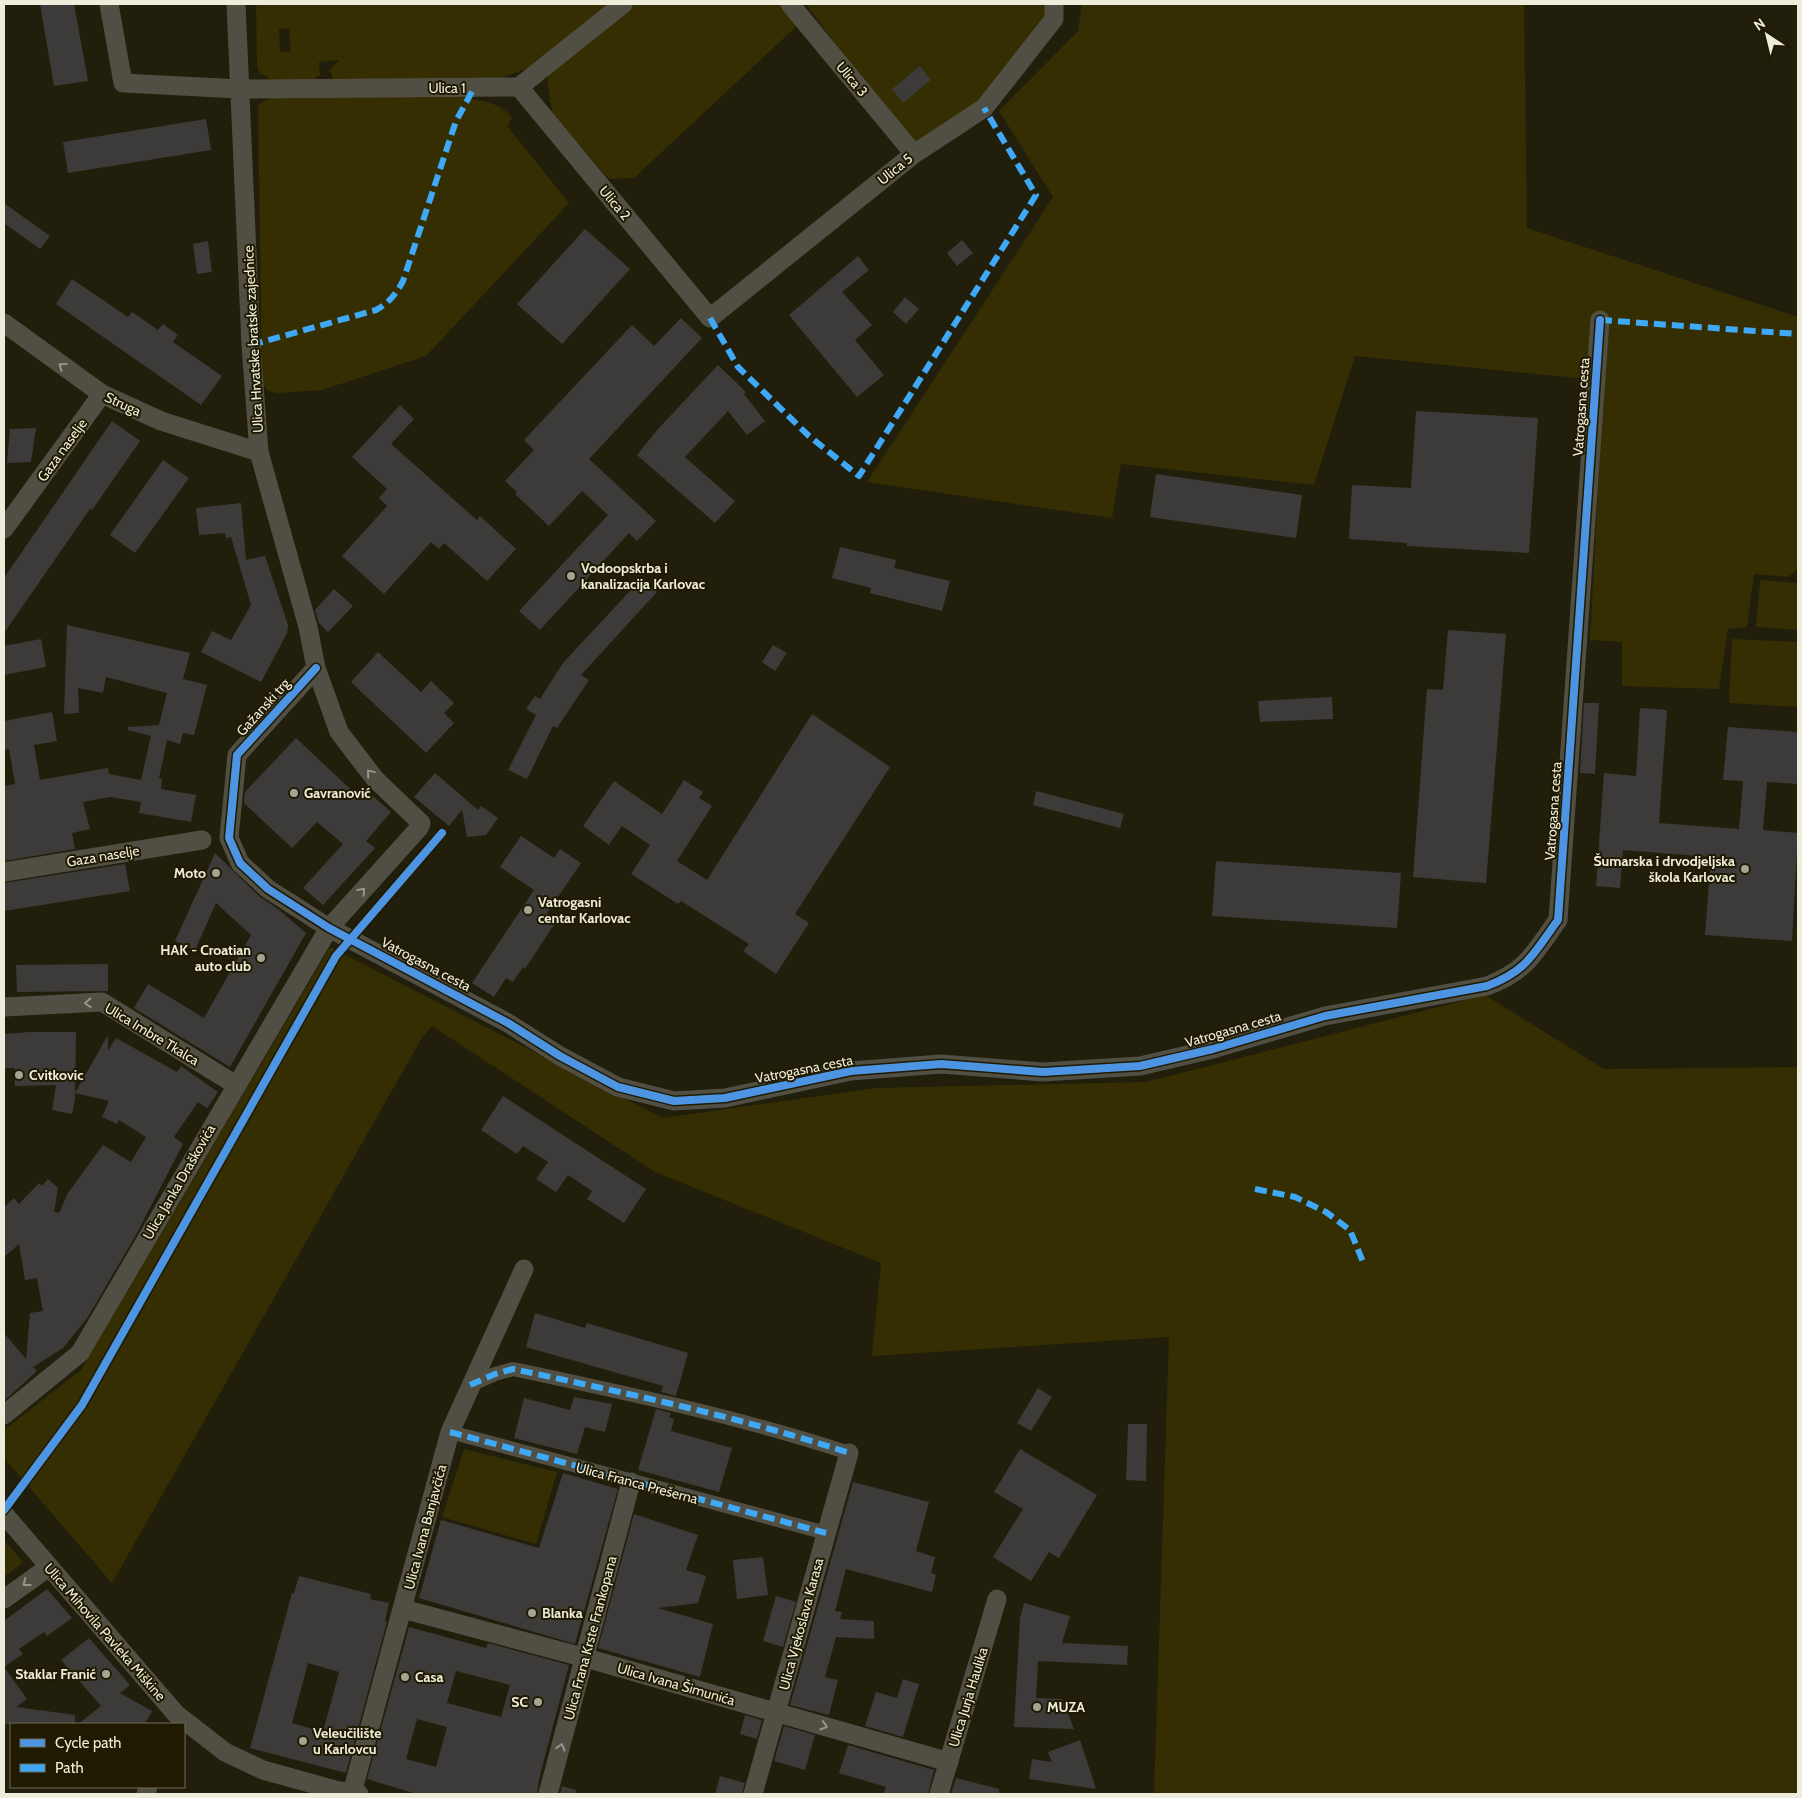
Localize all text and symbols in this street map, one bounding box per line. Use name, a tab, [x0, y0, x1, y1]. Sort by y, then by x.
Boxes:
north arrow	[1742, 10, 1792, 60]
text: N	[1750, 14, 1769, 35]
street label: Ulica 3	[832, 58, 872, 100]
street label: Ulica 1	[428, 79, 466, 97]
street label: Ulica 5	[874, 149, 916, 189]
street label: Ulica 2	[595, 182, 635, 224]
street label: Ulica Hrvatske bratske zajednice	[239, 245, 267, 433]
street label: Vatrogasna cesta	[1569, 357, 1593, 457]
one-way arrow	[58, 363, 68, 372]
street label: Struga	[102, 388, 144, 420]
street label: Gaza naselje	[33, 415, 91, 485]
place label: Vodoopskrba i kanalizacija Karlovac	[581, 559, 706, 593]
marker: Vodoopskrba i kanalizacija Karlovac	[565, 570, 577, 582]
street label: Gažanski trg	[232, 674, 294, 740]
street label: Vatrogasna cesta	[1541, 761, 1565, 861]
one-way arrow	[367, 770, 375, 779]
place label: Gavranović	[304, 784, 371, 802]
marker: Gavranović	[288, 787, 300, 799]
street label: Gaza naselje	[65, 841, 141, 871]
place label: Šumarska i drvodjeljska škola Karlovac	[1594, 852, 1736, 886]
marker: Šumarska i drvodjeljska škola Karlovac	[1739, 863, 1751, 875]
place label: Moto	[174, 864, 206, 882]
marker: Moto	[210, 867, 222, 879]
one-way arrow	[356, 888, 365, 897]
place label: Vatrogasni centar Karlovac	[538, 893, 631, 927]
marker: Vatrogasni centar Karlovac	[522, 904, 534, 916]
street label: Vatrogasna cesta	[378, 933, 474, 995]
place label: HAK - Croatian auto club	[160, 941, 251, 975]
marker: HAK - Croatian auto club	[255, 952, 267, 964]
one-way arrow	[84, 997, 92, 1008]
street label: Ulica Imbre Tkalca	[101, 999, 203, 1069]
street label: Vatrogasna cesta	[1183, 1007, 1283, 1051]
street label: Vatrogasna cesta	[754, 1051, 855, 1087]
place label: Cvitkovic	[29, 1066, 84, 1084]
marker: Cvitkovic	[13, 1069, 25, 1081]
street label: Ulica Janka Draškovića	[139, 1121, 219, 1243]
street label: Ulica Franca Prešerna	[574, 1458, 700, 1508]
street label: Ulica Ivana Banjavčića	[400, 1462, 450, 1592]
street label: Ulica Frana Krste Frankopana	[559, 1554, 621, 1722]
street label: Ulica Vjekoslava Karasa	[775, 1556, 827, 1692]
street label: Ulica Mihovila Pavleka Miškine	[40, 1559, 170, 1705]
one-way arrow	[22, 1577, 32, 1586]
place label: Blanka	[542, 1604, 583, 1622]
marker: Blanka	[526, 1607, 538, 1619]
street label: Ulica Jurja Haulika	[944, 1645, 992, 1749]
street label: Ulica Ivana Šimunića	[615, 1659, 737, 1709]
place label: Staklar Franić	[15, 1665, 97, 1683]
marker: Staklar Franić	[100, 1668, 112, 1680]
place label: Casa	[415, 1668, 443, 1686]
marker: Casa	[399, 1671, 411, 1683]
place label: SC	[511, 1693, 528, 1711]
marker: SC	[532, 1696, 544, 1708]
place label: MUZA	[1047, 1698, 1085, 1716]
marker: MUZA	[1031, 1701, 1043, 1713]
one-way arrow	[819, 1721, 827, 1731]
legend	[10, 1723, 185, 1788]
place label: Veleučilište u Karlovcu	[313, 1724, 381, 1758]
text: Cycle path	[55, 1734, 121, 1752]
marker: Veleučilište u Karlovcu	[297, 1735, 309, 1747]
one-way arrow	[555, 1743, 566, 1752]
text: Path	[55, 1759, 84, 1777]

